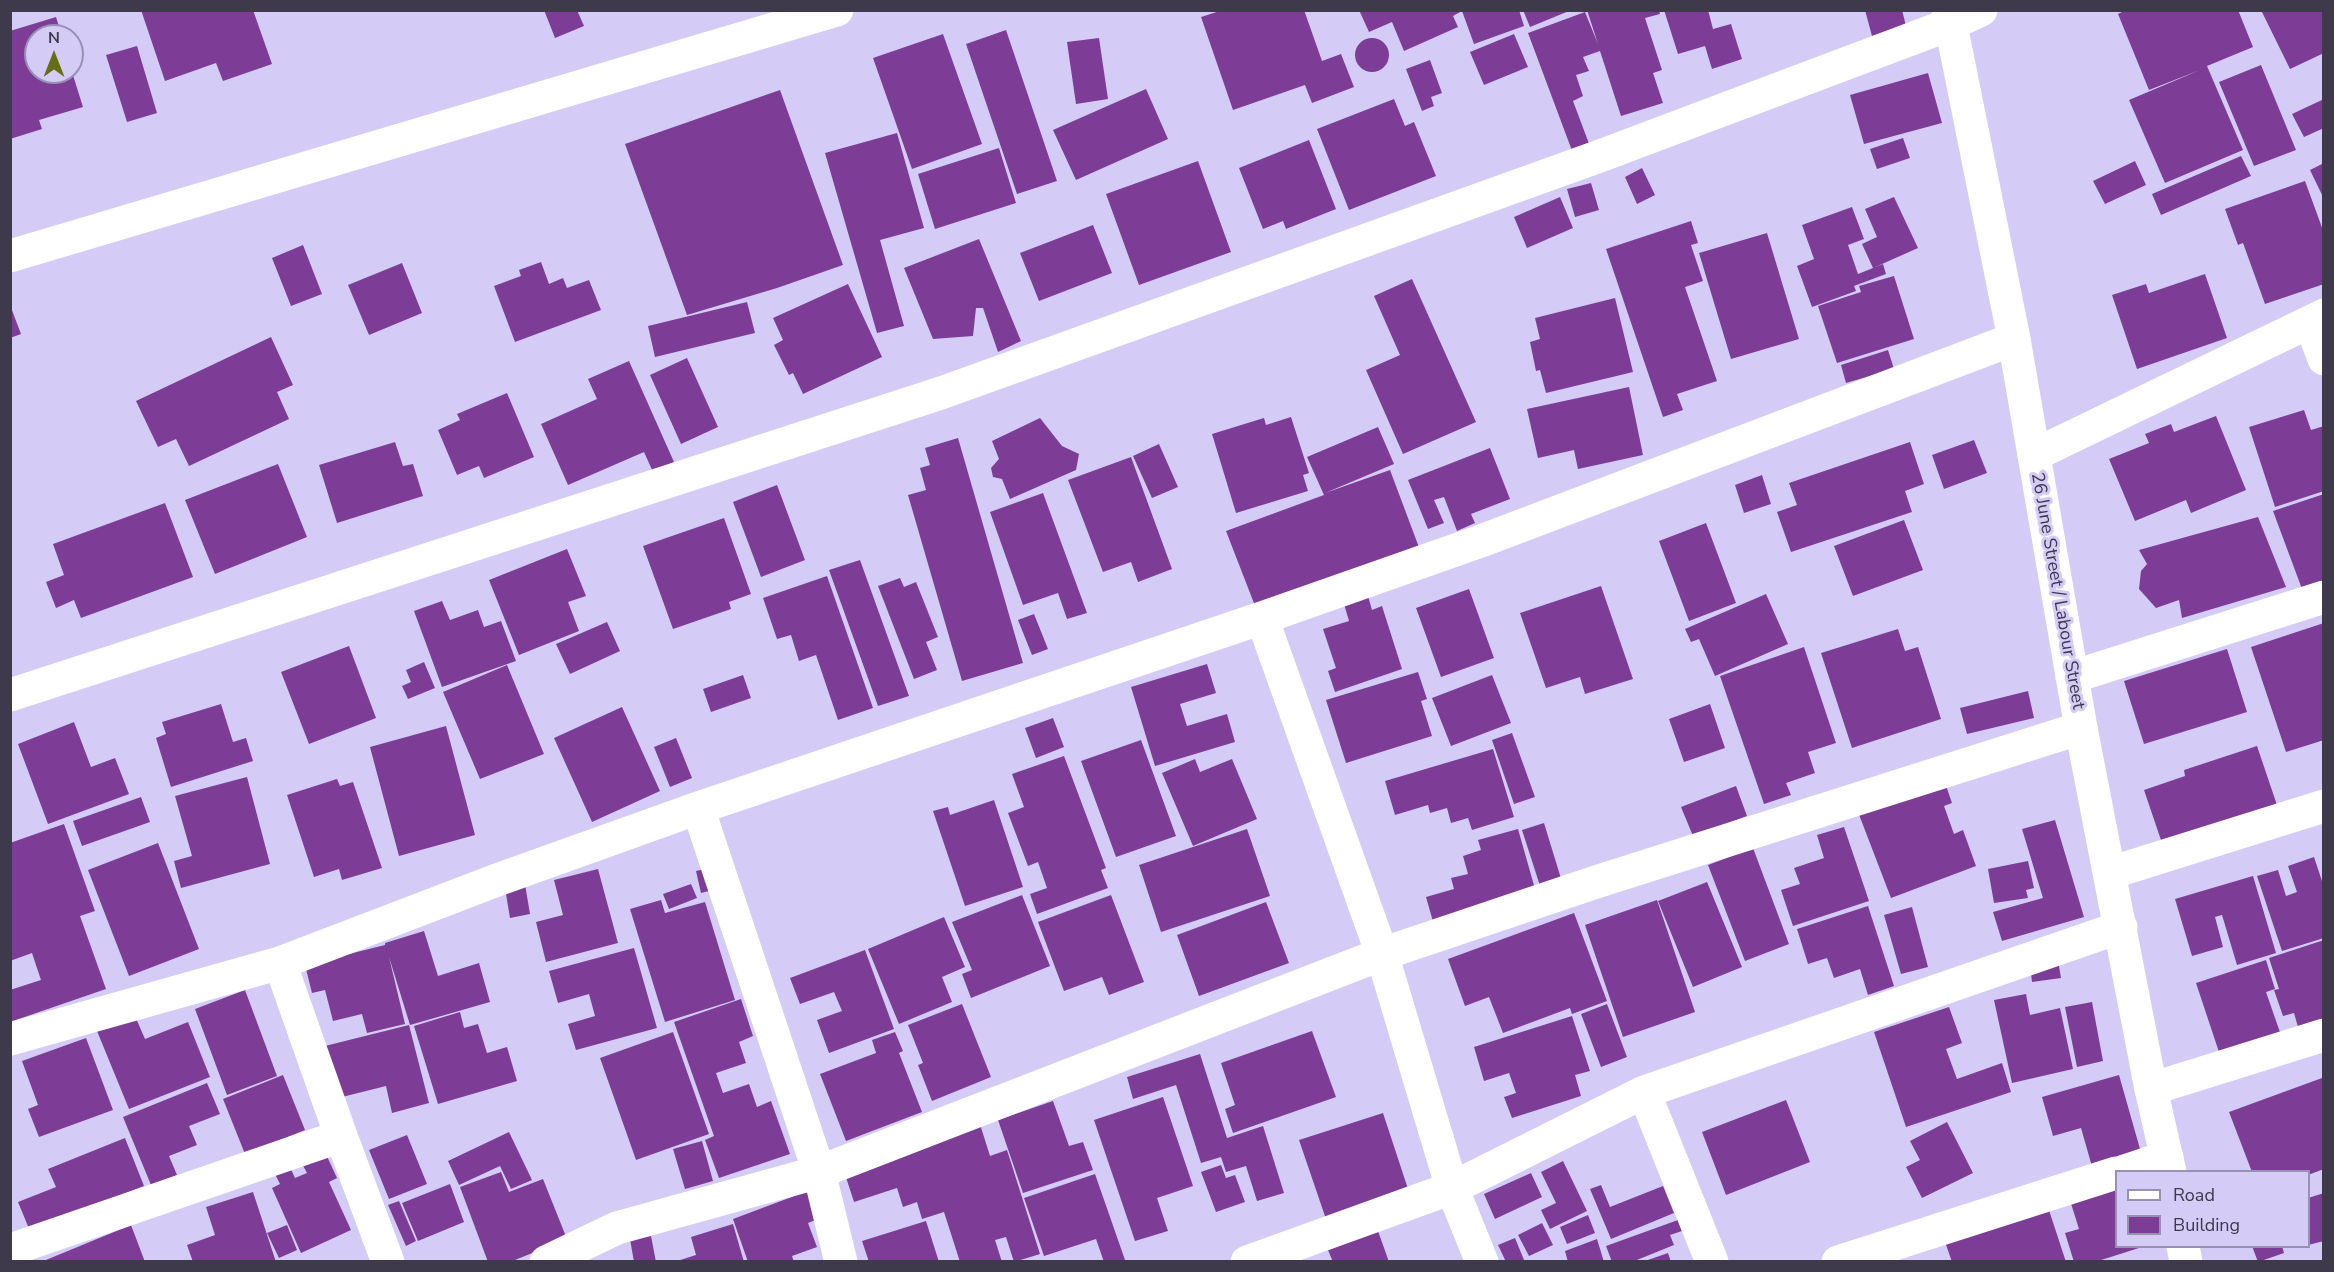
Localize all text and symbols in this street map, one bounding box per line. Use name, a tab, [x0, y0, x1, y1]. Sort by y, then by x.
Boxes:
north arrow	[24, 24, 84, 84]
text: N	[48, 27, 60, 49]
street label: 26 June Street / Labour Street	[2026, 471, 2088, 711]
legend	[2115, 1170, 2310, 1248]
text: Road	[2173, 1183, 2215, 1207]
text: Building	[2173, 1213, 2240, 1237]

